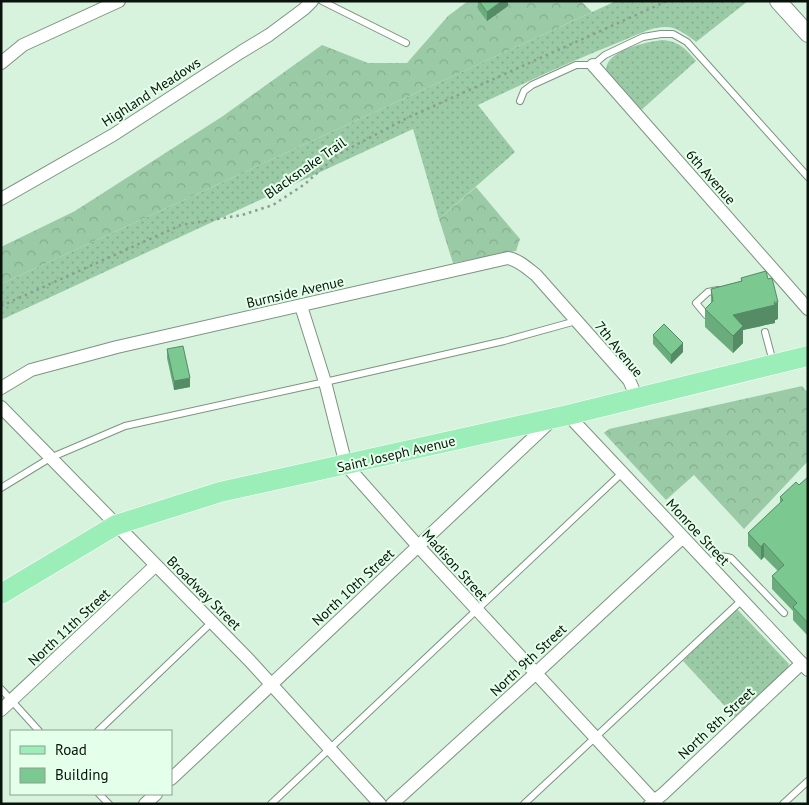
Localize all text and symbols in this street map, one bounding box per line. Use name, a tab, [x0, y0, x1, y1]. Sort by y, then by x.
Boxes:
street label: Highland Meadows	[98, 53, 204, 131]
street label: Blacksnake Trail	[261, 133, 349, 203]
street label: 6th Avenue	[682, 146, 740, 208]
street label: Burnside Avenue	[245, 272, 345, 312]
street label: 7th Avenue	[591, 317, 647, 381]
street label: Saint Joseph Avenue	[335, 432, 457, 476]
street label: Monroe Street	[662, 495, 734, 569]
street label: Madison Street	[418, 526, 492, 605]
street label: North 10th Street	[308, 544, 398, 630]
street label: Broadway Street	[163, 552, 245, 634]
street label: North 11th Street	[24, 584, 114, 670]
street label: North 9th Street	[486, 620, 570, 700]
street label: North 8th Street	[674, 683, 758, 763]
legend	[10, 730, 172, 795]
text: Road	[55, 740, 87, 759]
text: Building	[55, 765, 109, 784]

